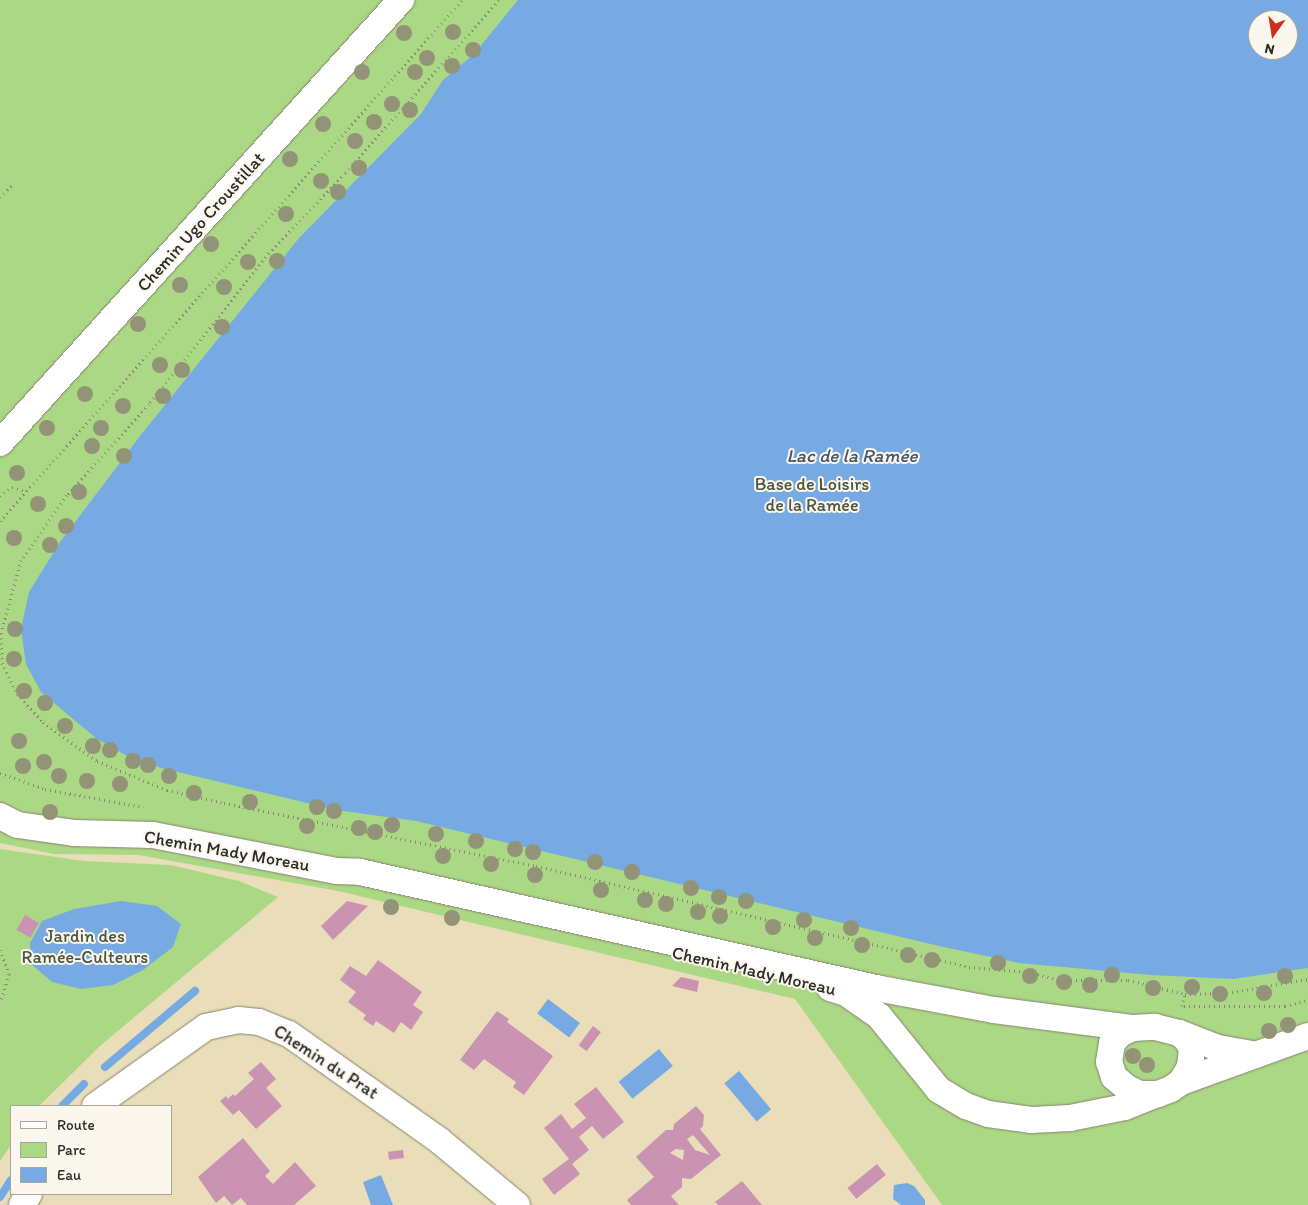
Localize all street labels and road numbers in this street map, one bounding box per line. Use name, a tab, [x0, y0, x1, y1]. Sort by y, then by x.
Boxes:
street label: Chemin Ugo Croustillat	[132, 148, 270, 296]
street label: Chemin Mady Moreau	[143, 826, 311, 876]
street label: Chemin Mady Moreau	[670, 942, 838, 1000]
street label: Chemin du Prat	[270, 1020, 382, 1104]

